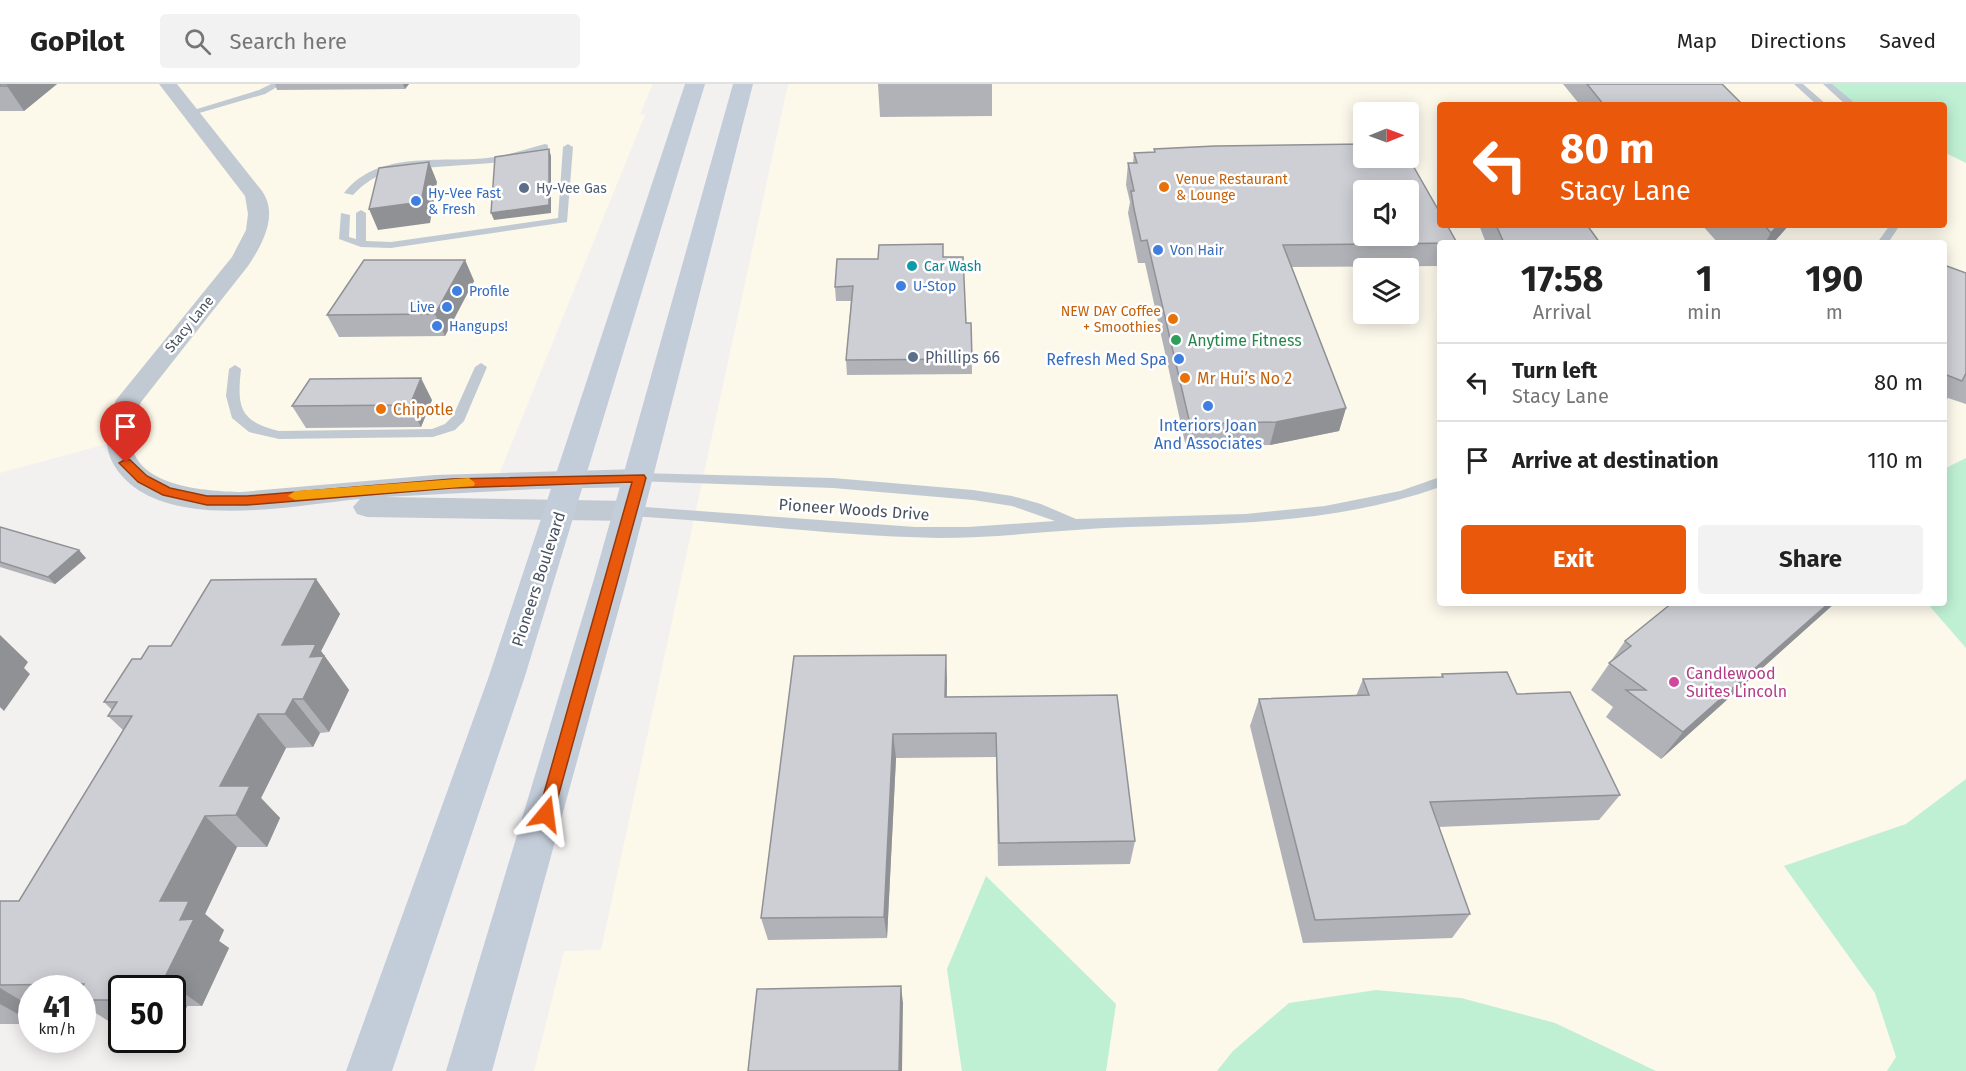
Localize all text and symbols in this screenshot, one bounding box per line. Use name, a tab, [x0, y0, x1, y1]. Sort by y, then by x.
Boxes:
search box	[160, 14, 580, 68]
text: GoPilot	[30, 25, 124, 58]
icon: search	[181, 25, 214, 58]
text: Search here	[229, 28, 347, 55]
text: Map	[1677, 28, 1717, 54]
text: Directions	[1750, 28, 1846, 54]
text: Saved	[1879, 28, 1936, 54]
north arrow	[1353, 102, 1419, 168]
map controls	[1353, 102, 1419, 324]
text: 80 m	[1560, 124, 1654, 174]
icon: left	[1461, 126, 1539, 204]
place label: Venue Restaurant & Lounge	[1176, 171, 1289, 204]
text: Stacy Lane	[1560, 175, 1691, 207]
place label: Hy-Vee Gas	[536, 180, 607, 197]
marker: Venue Restaurant & Lounge	[1157, 180, 1171, 194]
button: sound	[1353, 180, 1419, 246]
marker: Hy-Vee Gas	[517, 181, 531, 195]
place label: Hy-Vee Fast & Fresh	[428, 185, 502, 218]
marker: Hy-Vee Fast & Fresh	[409, 194, 423, 208]
place label: Von Hair	[1170, 242, 1225, 259]
marker: Von Hair	[1151, 243, 1165, 257]
text: 17:58	[1521, 257, 1603, 301]
text: 1	[1696, 257, 1713, 301]
text: 190	[1805, 257, 1863, 301]
place label: Car Wash	[924, 258, 982, 275]
button: layers	[1353, 258, 1419, 324]
marker: Car Wash	[905, 259, 919, 273]
place label: U-Stop	[913, 278, 956, 295]
marker: U-Stop	[894, 279, 908, 293]
place label: Profile	[469, 283, 510, 300]
marker: Profile	[450, 284, 464, 298]
street label: Stacy Lane	[161, 293, 217, 356]
place label: Live	[410, 299, 435, 316]
marker: Live	[440, 300, 454, 314]
text: Arrival	[1533, 300, 1591, 324]
text: min	[1687, 300, 1722, 324]
text: m	[1826, 300, 1843, 324]
place label: NEW DAY Coffee + Smoothies	[1061, 303, 1161, 336]
marker: NEW DAY Coffee + Smoothies	[1166, 312, 1180, 326]
place label: Hangups!	[449, 318, 508, 335]
marker: Hangups!	[430, 319, 444, 333]
place label: Anytime Fitness	[1188, 331, 1302, 350]
marker: Anytime Fitness	[1169, 333, 1183, 347]
place label: Phillips 66	[925, 348, 1000, 367]
marker: Phillips 66	[906, 350, 920, 364]
place label: Refresh Med Spa	[1046, 350, 1167, 369]
marker: Refresh Med Spa	[1172, 352, 1186, 366]
text: Turn left	[1512, 357, 1597, 384]
icon: left	[1461, 366, 1494, 399]
place label: Mr Hui’s No 2	[1197, 369, 1292, 388]
text: 80 m	[1874, 369, 1923, 396]
marker: Mr Hui’s No 2	[1178, 371, 1192, 385]
text: Stacy Lane	[1512, 384, 1609, 408]
marker: Interiors Joan And Associates	[1201, 399, 1215, 413]
place label: Chipotle	[393, 400, 453, 419]
pin	[100, 401, 151, 463]
marker: Chipotle	[374, 402, 388, 416]
icon: arrive	[109, 410, 142, 443]
place label: Interiors Joan And Associates	[1154, 416, 1262, 453]
icon: arrive	[1461, 444, 1494, 477]
text: Arrive at destination	[1512, 447, 1719, 474]
text: 110 m	[1867, 447, 1923, 474]
street label: Pioneer Woods Drive	[778, 495, 930, 524]
street label: Pioneers Boulevard	[508, 509, 569, 649]
button: Exit	[1461, 525, 1686, 594]
button: Share	[1698, 525, 1923, 594]
place label: Candlewood Suites Lincoln	[1686, 664, 1787, 701]
marker: Candlewood Suites Lincoln	[1667, 675, 1681, 689]
position arrow	[514, 782, 578, 846]
speed limit sign: 50	[108, 975, 186, 1053]
text: 41	[43, 989, 71, 1025]
text: km/h	[38, 1020, 76, 1038]

